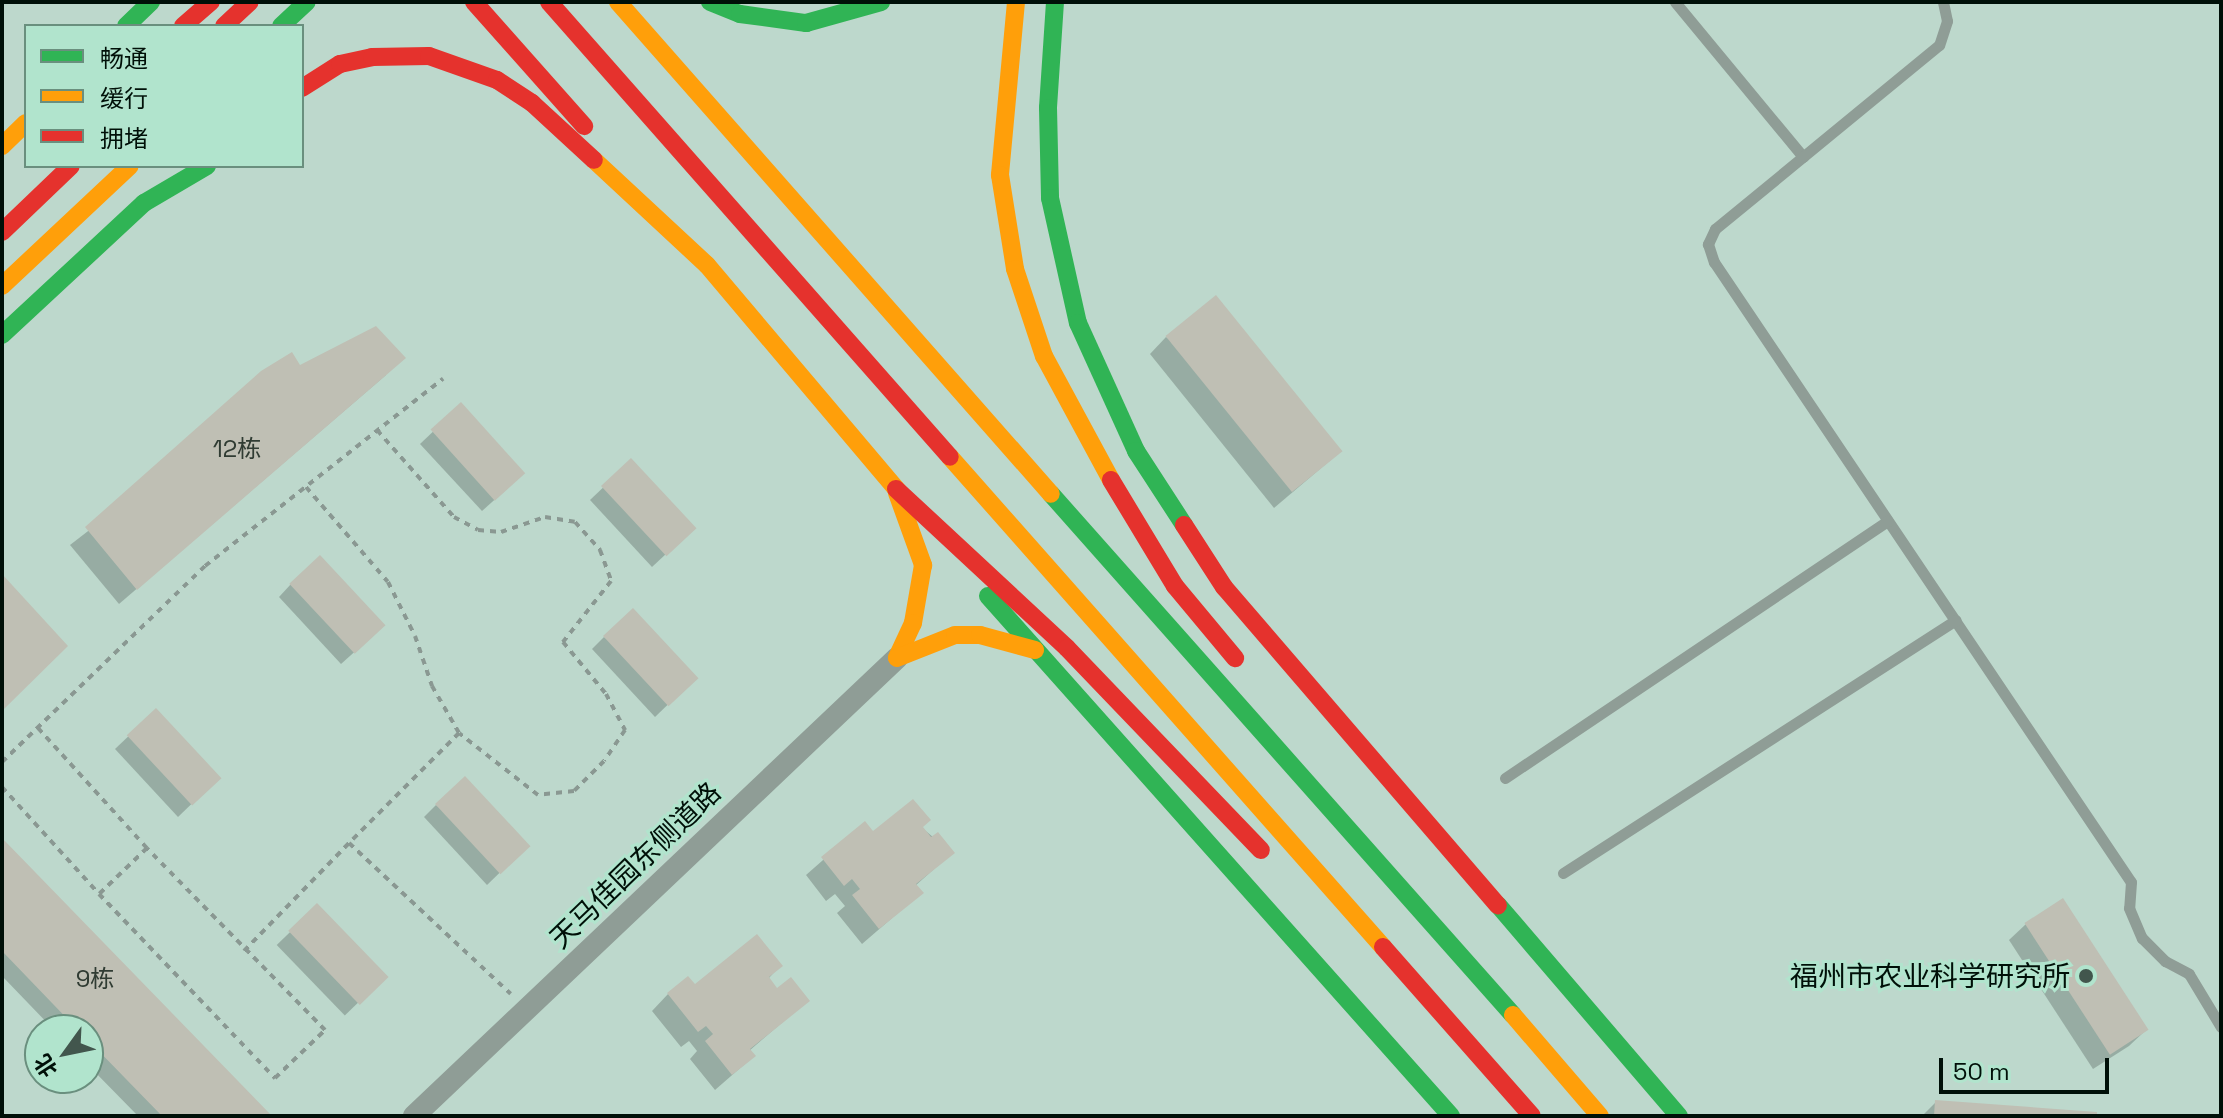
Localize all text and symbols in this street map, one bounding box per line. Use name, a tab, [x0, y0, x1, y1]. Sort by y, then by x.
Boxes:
legend	[24, 24, 304, 168]
text: 畅通	[100, 43, 148, 74]
text: 缓行	[100, 83, 148, 114]
text: 拥堵	[100, 123, 148, 154]
house number: 12栋	[213, 435, 261, 463]
street label: 天马佳园东侧道路	[543, 775, 727, 955]
place label: 福州市农业科学研究所	[1790, 959, 2070, 993]
house number: 9栋	[76, 965, 114, 993]
marker: 福州市农业科学研究所	[2077, 967, 2095, 985]
north arrow	[24, 1014, 104, 1094]
scale bar	[1943, 1042, 2113, 1092]
text: 北	[28, 1049, 63, 1083]
text: 50 m	[1953, 1056, 2010, 1087]

